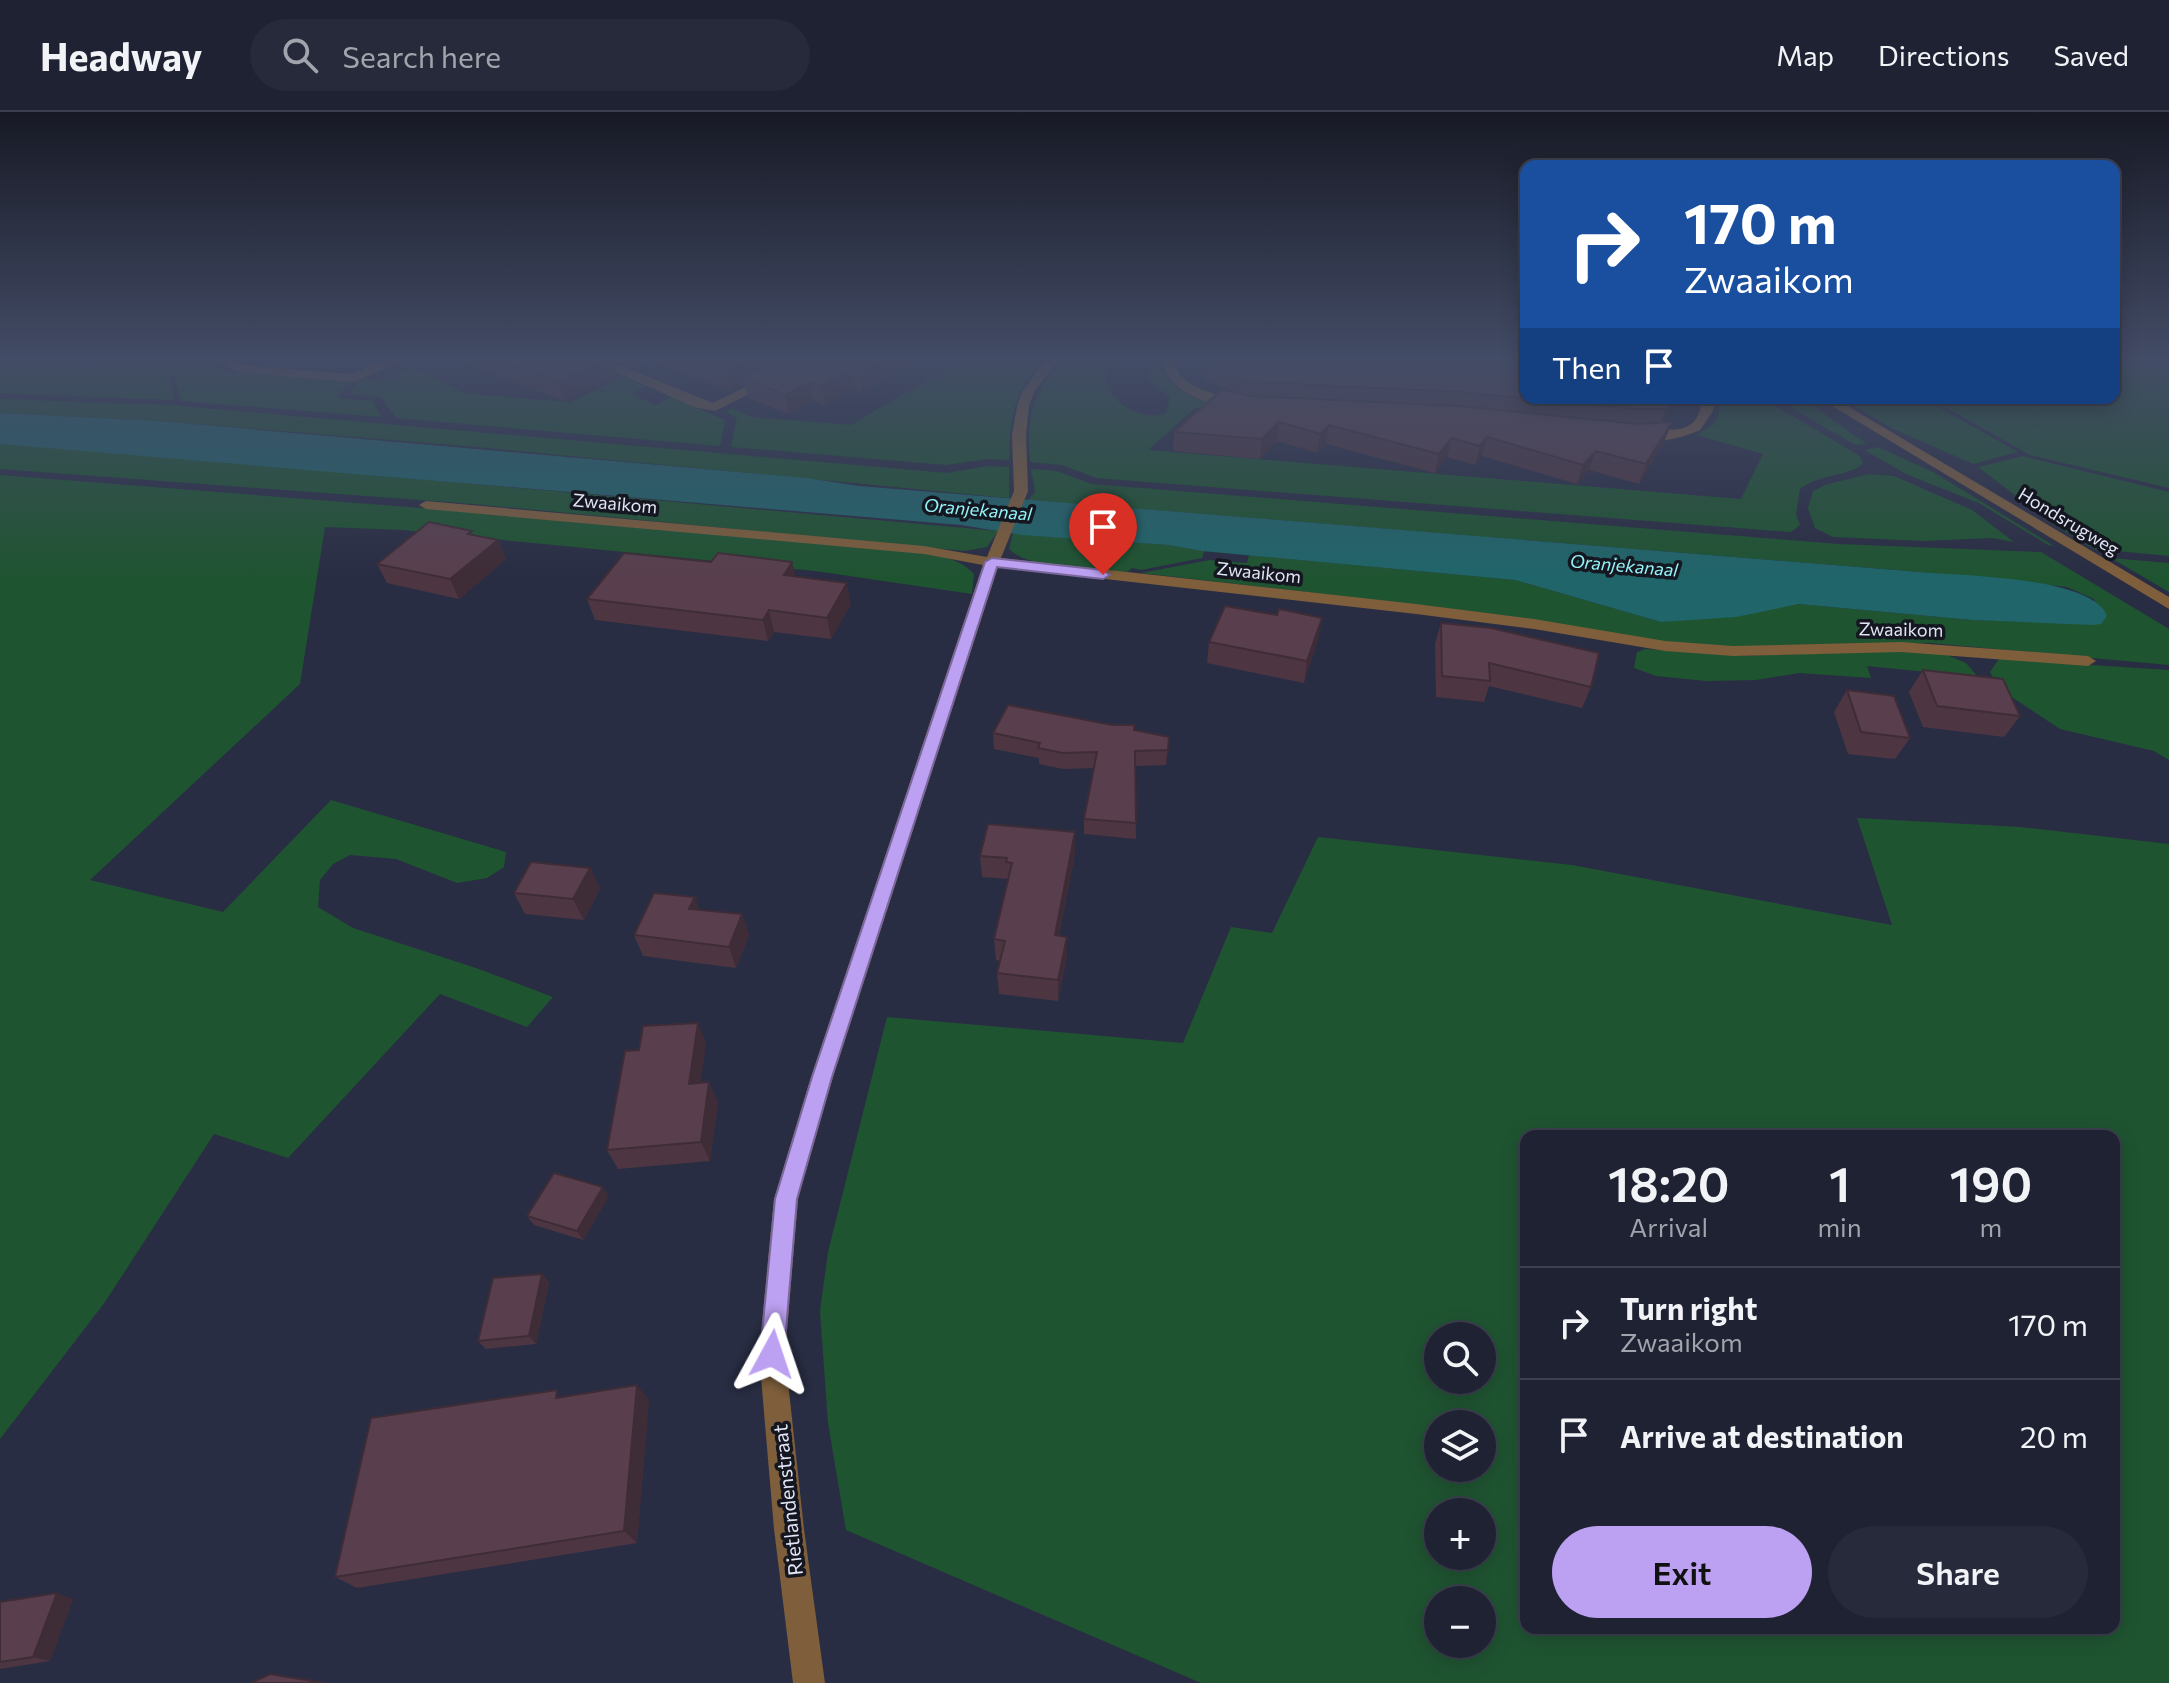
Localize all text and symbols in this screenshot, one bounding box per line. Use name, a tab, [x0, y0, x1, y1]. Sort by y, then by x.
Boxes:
search box	[250, 19, 810, 91]
text: Headway	[40, 32, 202, 79]
icon: search	[278, 33, 322, 77]
text: Search here	[342, 37, 501, 74]
text: Map	[1776, 38, 1834, 72]
text: Directions	[1878, 38, 2009, 72]
text: Saved	[2053, 38, 2129, 72]
text: 170 m	[1684, 187, 1837, 256]
icon: right	[1552, 192, 1656, 296]
text: Zwaaikom	[1684, 256, 1854, 300]
icon: arrive	[1637, 344, 1681, 388]
text: Then	[1552, 348, 1621, 385]
street label: Hondsrugweg	[2015, 482, 2124, 560]
street label: Zwaaikom	[572, 488, 658, 518]
water label: Oranjekanaal	[923, 493, 1033, 525]
pin	[1069, 493, 1137, 575]
icon: arrive	[1081, 505, 1125, 549]
water label: Oranjekanaal	[1569, 549, 1679, 581]
street label: Zwaaikom	[1216, 557, 1302, 587]
street label: Zwaaikom	[1858, 617, 1944, 641]
text: 18:20	[1608, 1153, 1730, 1212]
text: 1	[1829, 1153, 1850, 1212]
text: 190	[1950, 1153, 2032, 1212]
text: Arrival	[1629, 1211, 1708, 1242]
text: min	[1817, 1211, 1862, 1242]
text: m	[1980, 1211, 2002, 1242]
text: Turn right	[1620, 1289, 1757, 1326]
icon: right	[1552, 1301, 1596, 1345]
text: 170 m	[2008, 1305, 2088, 1342]
position arrow	[730, 1312, 814, 1396]
map controls	[1424, 1322, 1496, 1658]
button: search	[1424, 1322, 1496, 1394]
text: Zwaaikom	[1620, 1326, 1743, 1357]
button: layers	[1424, 1410, 1496, 1482]
icon: arrive	[1552, 1413, 1596, 1457]
text: Arrive at destination	[1620, 1417, 1904, 1454]
text: 20 m	[2020, 1417, 2088, 1454]
street label: Rietlandenstraat	[767, 1423, 807, 1577]
button: +	[1424, 1498, 1496, 1570]
button: Exit	[1552, 1526, 1812, 1618]
button: Share	[1828, 1526, 2088, 1618]
button: −	[1424, 1586, 1496, 1658]

